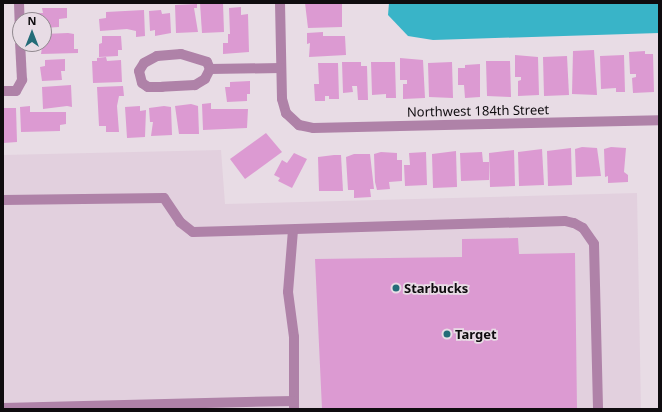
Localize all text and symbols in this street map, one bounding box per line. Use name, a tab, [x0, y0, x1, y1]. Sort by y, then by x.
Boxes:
north arrow	[12, 12, 52, 52]
text: N	[28, 13, 36, 28]
street label: Northwest 184th Street	[407, 102, 549, 120]
place label: Starbucks	[404, 280, 468, 296]
marker: Starbucks	[391, 283, 401, 293]
place label: Target	[455, 326, 497, 342]
marker: Target	[442, 329, 452, 339]

